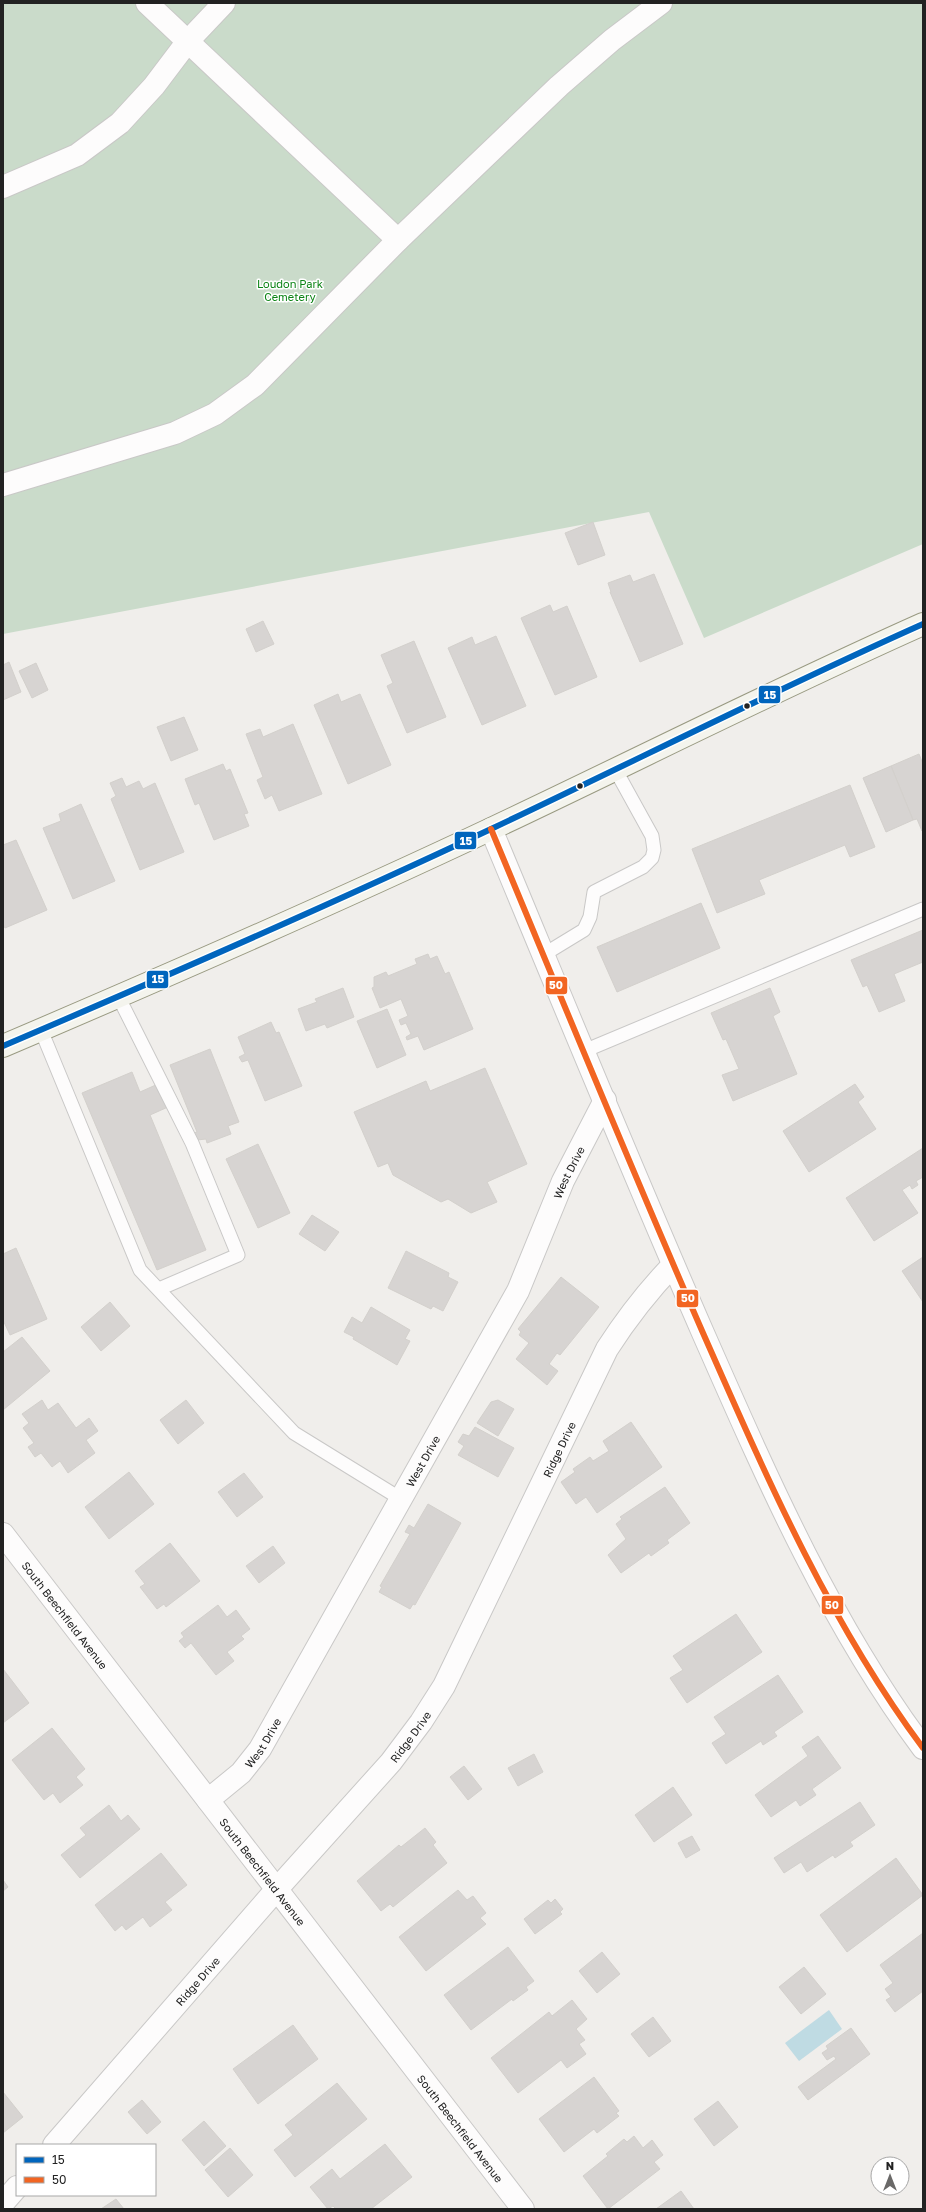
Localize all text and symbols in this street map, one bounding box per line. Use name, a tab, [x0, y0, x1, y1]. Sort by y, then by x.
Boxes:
park label: Loudon Park Cemetery	[257, 277, 323, 303]
line badge: 15	[758, 685, 781, 704]
text: 15	[764, 688, 776, 701]
unlabelled marker	[742, 701, 752, 711]
unlabelled marker	[575, 781, 585, 791]
line badge: 15	[454, 831, 477, 850]
text: 15	[460, 834, 472, 847]
line badge: 15	[146, 970, 169, 989]
text: 15	[152, 972, 164, 985]
line badge: 50	[545, 976, 568, 995]
text: 50	[549, 978, 563, 991]
street label: West Drive	[550, 1144, 587, 1200]
line badge: 50	[676, 1289, 699, 1308]
text: 50	[681, 1291, 695, 1304]
street label: Ridge Drive	[540, 1419, 578, 1479]
street label: West Drive	[403, 1433, 442, 1489]
street label: South Beechfield Avenue	[20, 1558, 111, 1671]
line badge: 50	[821, 1595, 844, 1615]
text: 50	[825, 1598, 839, 1611]
street label: Ridge Drive	[387, 1708, 433, 1765]
street label: West Drive	[241, 1715, 283, 1770]
street label: South Beechfield Avenue	[217, 1815, 309, 1928]
street label: Ridge Drive	[172, 1954, 222, 2008]
street label: South Beechfield Avenue	[415, 2072, 506, 2185]
legend	[16, 2144, 156, 2196]
text: 15	[52, 2152, 65, 2167]
north arrow	[870, 2156, 910, 2196]
text: N	[886, 2159, 894, 2172]
text: 50	[52, 2172, 66, 2187]

